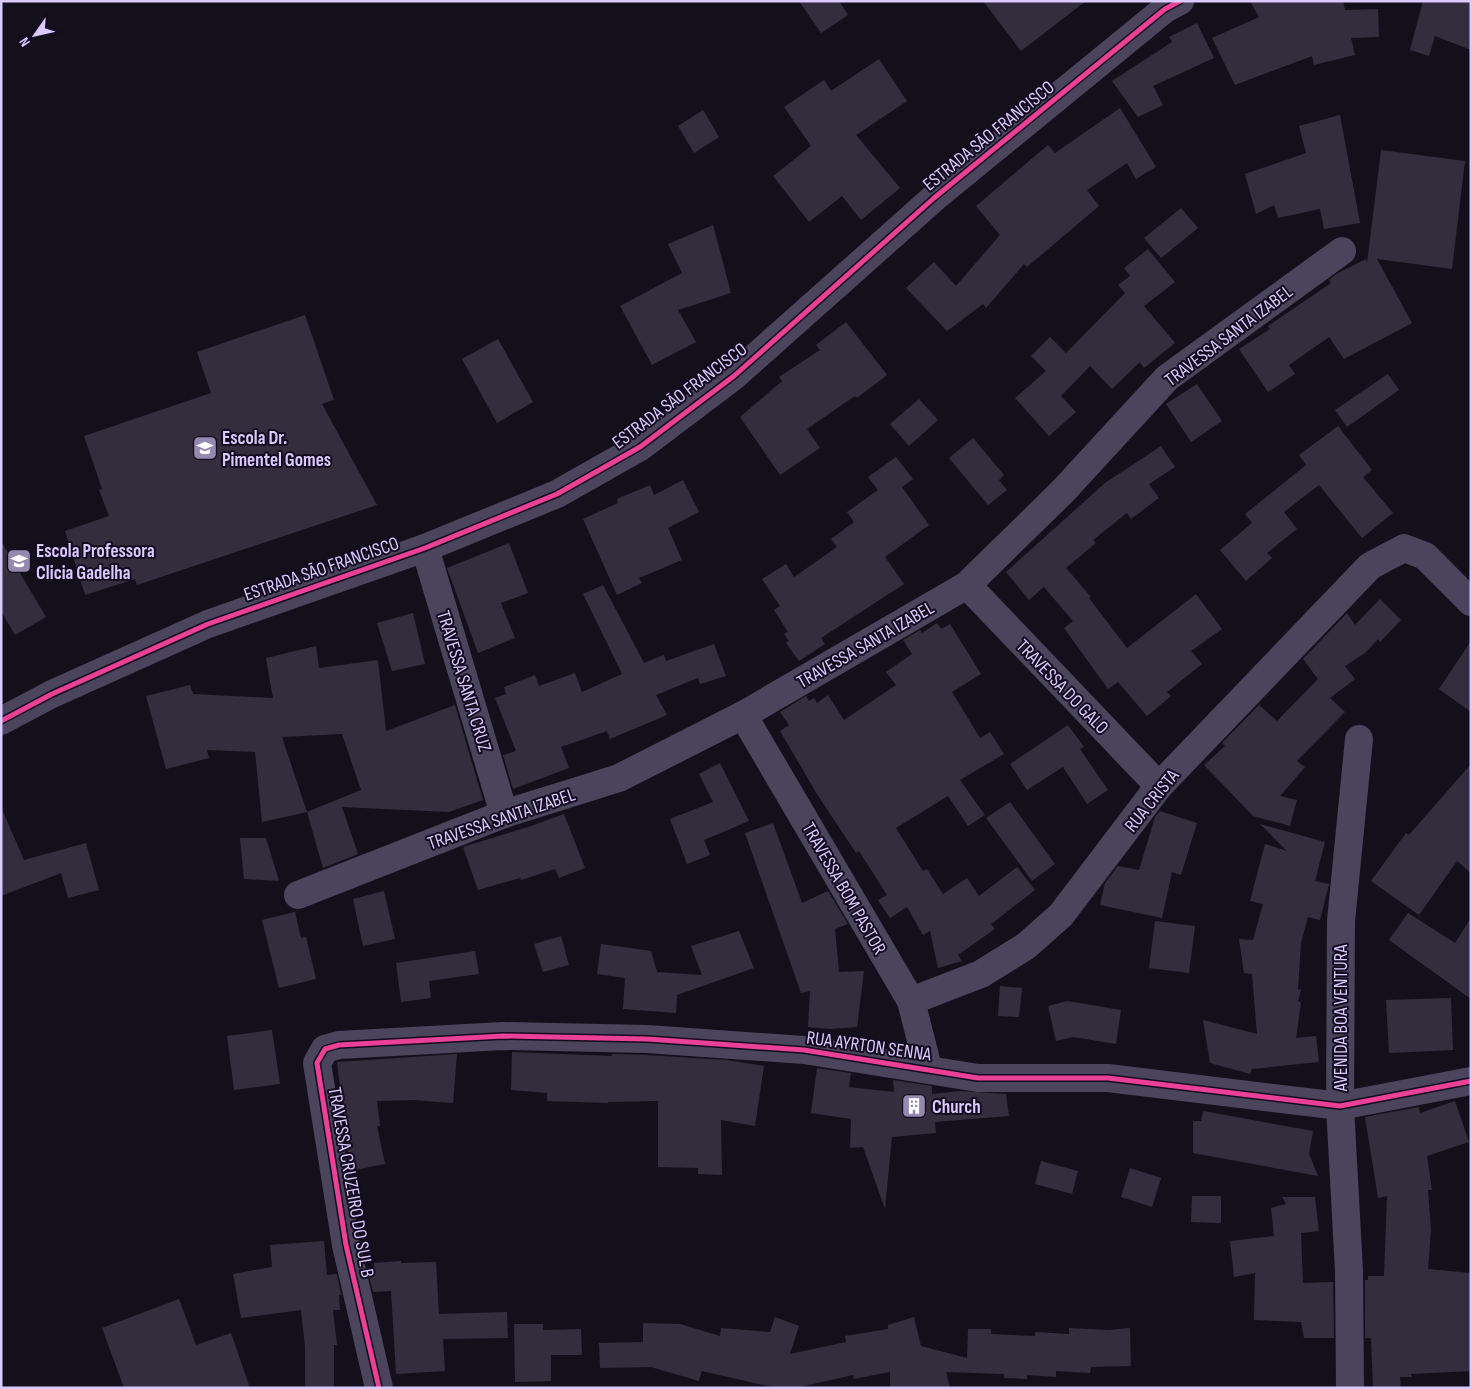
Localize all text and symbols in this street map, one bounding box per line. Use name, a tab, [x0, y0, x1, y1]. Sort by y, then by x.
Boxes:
north arrow	[10, 10, 60, 60]
text: N	[15, 34, 34, 50]
street label: ESTRADA SÃO FRANCISCO	[919, 76, 1059, 196]
street label: TRAVESSA SANTA IZABEL	[1160, 280, 1298, 392]
street label: ESTRADA SÃO FRANCISCO	[608, 338, 752, 454]
place label: Escola Dr. Pimentel Gomes	[222, 427, 331, 472]
school or university icon: Escola Dr. Pimentel Gomes	[192, 435, 218, 461]
street label: ESTRADA SÃO FRANCISCO	[241, 532, 402, 607]
place label: Escola Professora Clicia Gadelha	[36, 540, 155, 585]
school or university icon: Escola Professora Clicia Gadelha	[6, 548, 32, 574]
street label: TRAVESSA SANTA IZABEL	[793, 597, 938, 694]
street label: TRAVESSA SANTA CRUZ	[431, 608, 496, 755]
street label: TRAVESSA DO GALO	[1011, 635, 1113, 739]
street label: RUA CRISTA	[1120, 764, 1185, 837]
street label: TRAVESSA SANTA IZABEL	[425, 783, 578, 855]
street label: TRAVESSA BOM PASTOR	[797, 819, 891, 959]
street label: AVENIDA BOA VENTURA	[1330, 944, 1353, 1092]
street label: RUA AYRTON SENNA	[805, 1026, 934, 1067]
street label: TRAVESSA CRUZEIRO DO SUL B	[322, 1085, 379, 1279]
building icon: Church	[901, 1093, 927, 1119]
place label: Church	[932, 1096, 981, 1119]

